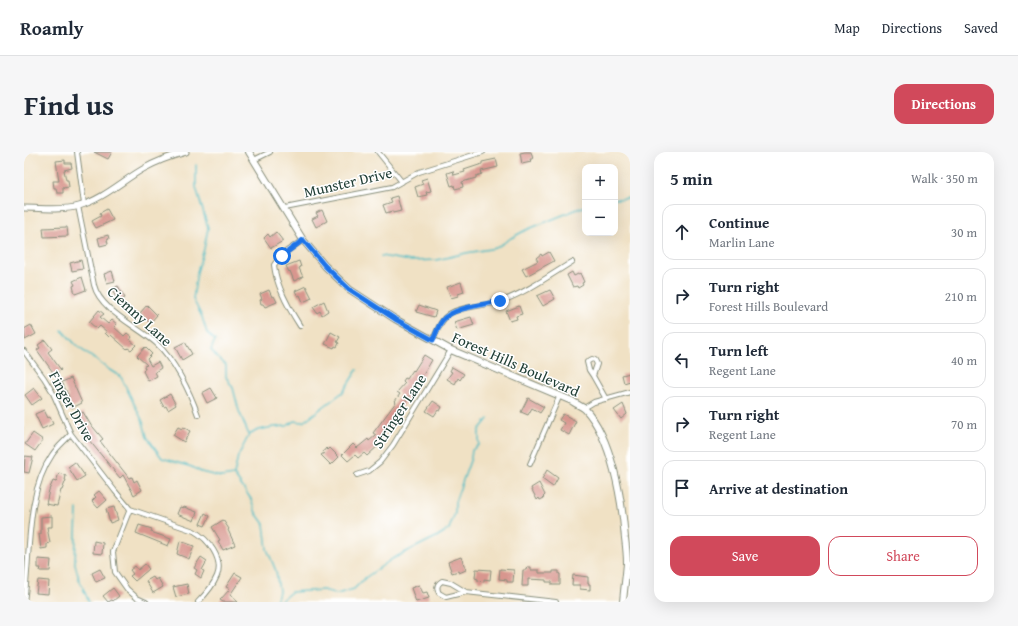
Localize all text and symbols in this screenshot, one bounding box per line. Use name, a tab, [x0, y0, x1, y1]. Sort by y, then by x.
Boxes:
text: Roamly	[20, 14, 84, 42]
text: Map	[834, 18, 860, 38]
text: Directions	[882, 18, 942, 38]
text: Saved	[964, 18, 998, 38]
text: Find us	[24, 84, 114, 125]
button: Directions	[894, 84, 994, 124]
street label: Munster Drive	[302, 162, 394, 202]
map controls	[582, 164, 618, 236]
button: +	[582, 164, 618, 200]
text: 5 min	[670, 166, 712, 191]
text: Walk · 350 m	[911, 169, 978, 188]
button: −	[582, 200, 618, 236]
text: Continue	[709, 212, 770, 233]
icon: ahead	[671, 221, 693, 243]
text: 30 m	[951, 223, 977, 242]
text: Marlin Lane	[709, 233, 775, 252]
route start	[273, 247, 291, 265]
text: Turn right	[709, 276, 780, 297]
street label: Ciemny Lane	[103, 281, 177, 351]
icon: right	[671, 285, 693, 307]
text: 210 m	[945, 287, 977, 306]
route end	[491, 292, 509, 310]
text: Forest Hills Boulevard	[709, 297, 828, 316]
street label: Forest Hills Boulevard	[449, 326, 583, 402]
text: Turn left	[709, 340, 768, 361]
icon: left	[671, 349, 693, 371]
text: 40 m	[951, 351, 977, 370]
text: Regent Lane	[709, 361, 776, 380]
street label: Finger Drive	[44, 367, 100, 445]
street label: Stringer Lane	[367, 370, 431, 452]
text: Turn right	[709, 404, 780, 425]
icon: right	[671, 413, 693, 435]
text: 70 m	[951, 415, 977, 434]
text: Regent Lane	[709, 425, 776, 444]
icon: arrive	[671, 477, 693, 499]
text: Arrive at destination	[709, 478, 848, 499]
button: Save	[670, 536, 820, 576]
button: Share	[828, 536, 978, 576]

